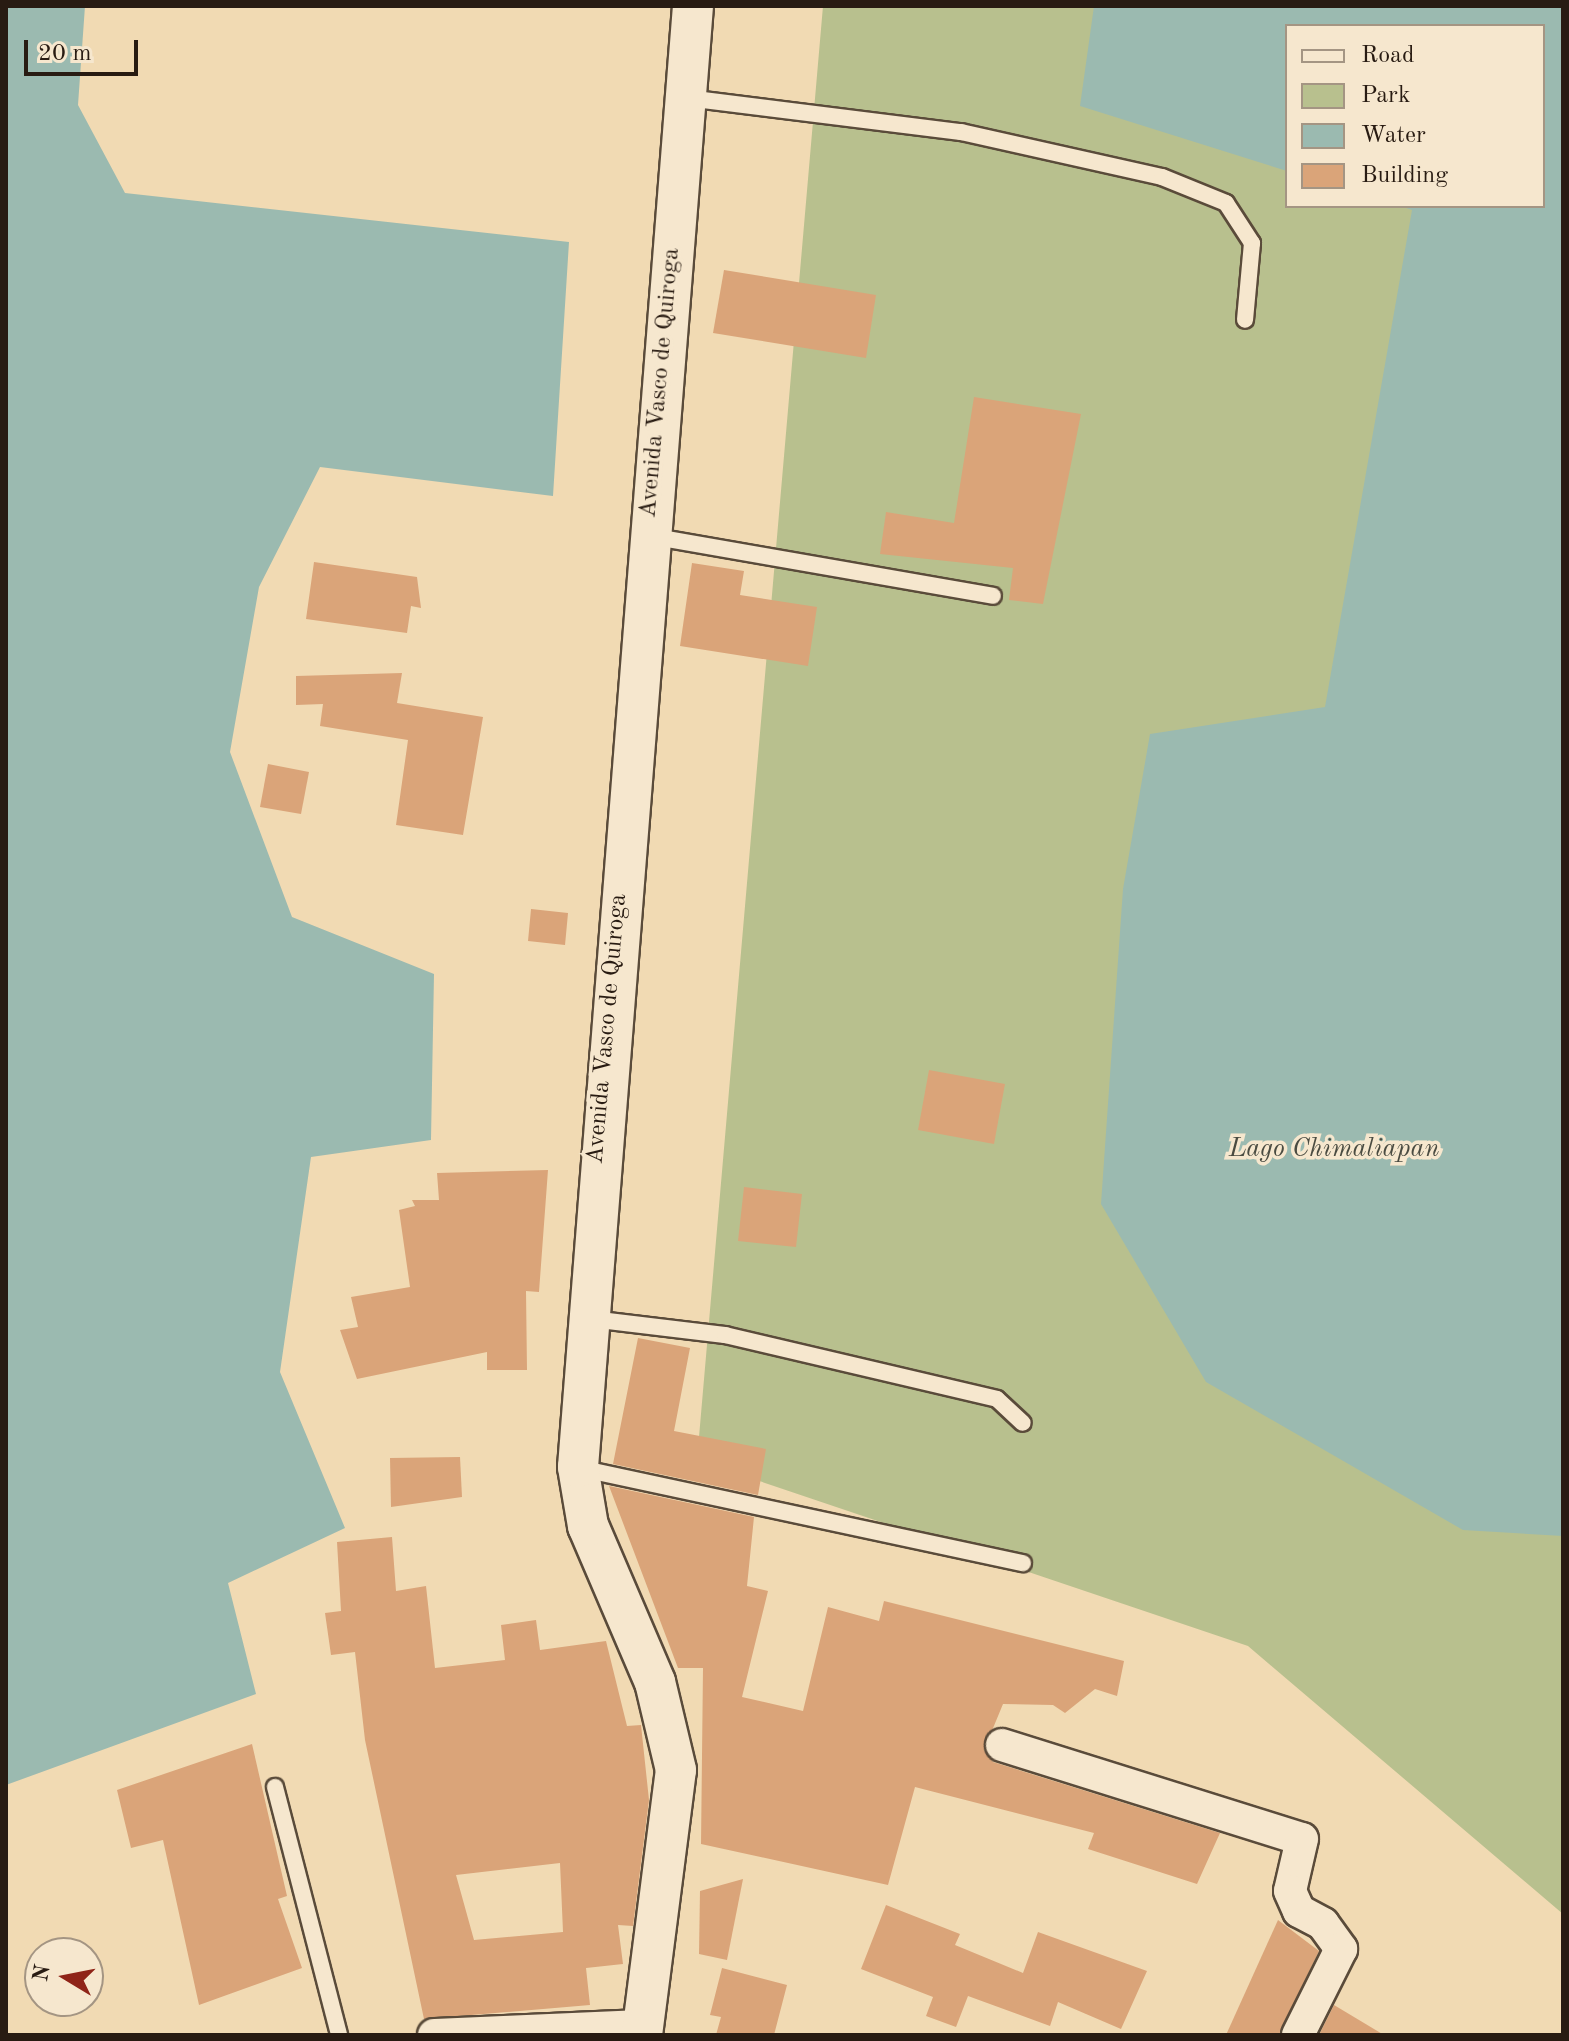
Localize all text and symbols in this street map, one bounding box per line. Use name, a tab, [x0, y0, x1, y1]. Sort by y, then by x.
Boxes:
scale bar	[28, 24, 142, 74]
legend	[1285, 24, 1545, 208]
text: 20 m	[38, 42, 92, 66]
text: Road	[1361, 44, 1414, 68]
text: Park	[1361, 84, 1410, 108]
text: Water	[1361, 124, 1426, 148]
text: Building	[1361, 164, 1448, 188]
street label: Avenida Vasco de Quiroga	[635, 247, 687, 519]
street label: Avenida Vasco de Quiroga	[582, 893, 634, 1165]
water label: Lago Chimaliapan	[1229, 1134, 1439, 1166]
north arrow	[24, 1937, 104, 2017]
text: N	[30, 1963, 55, 1983]

